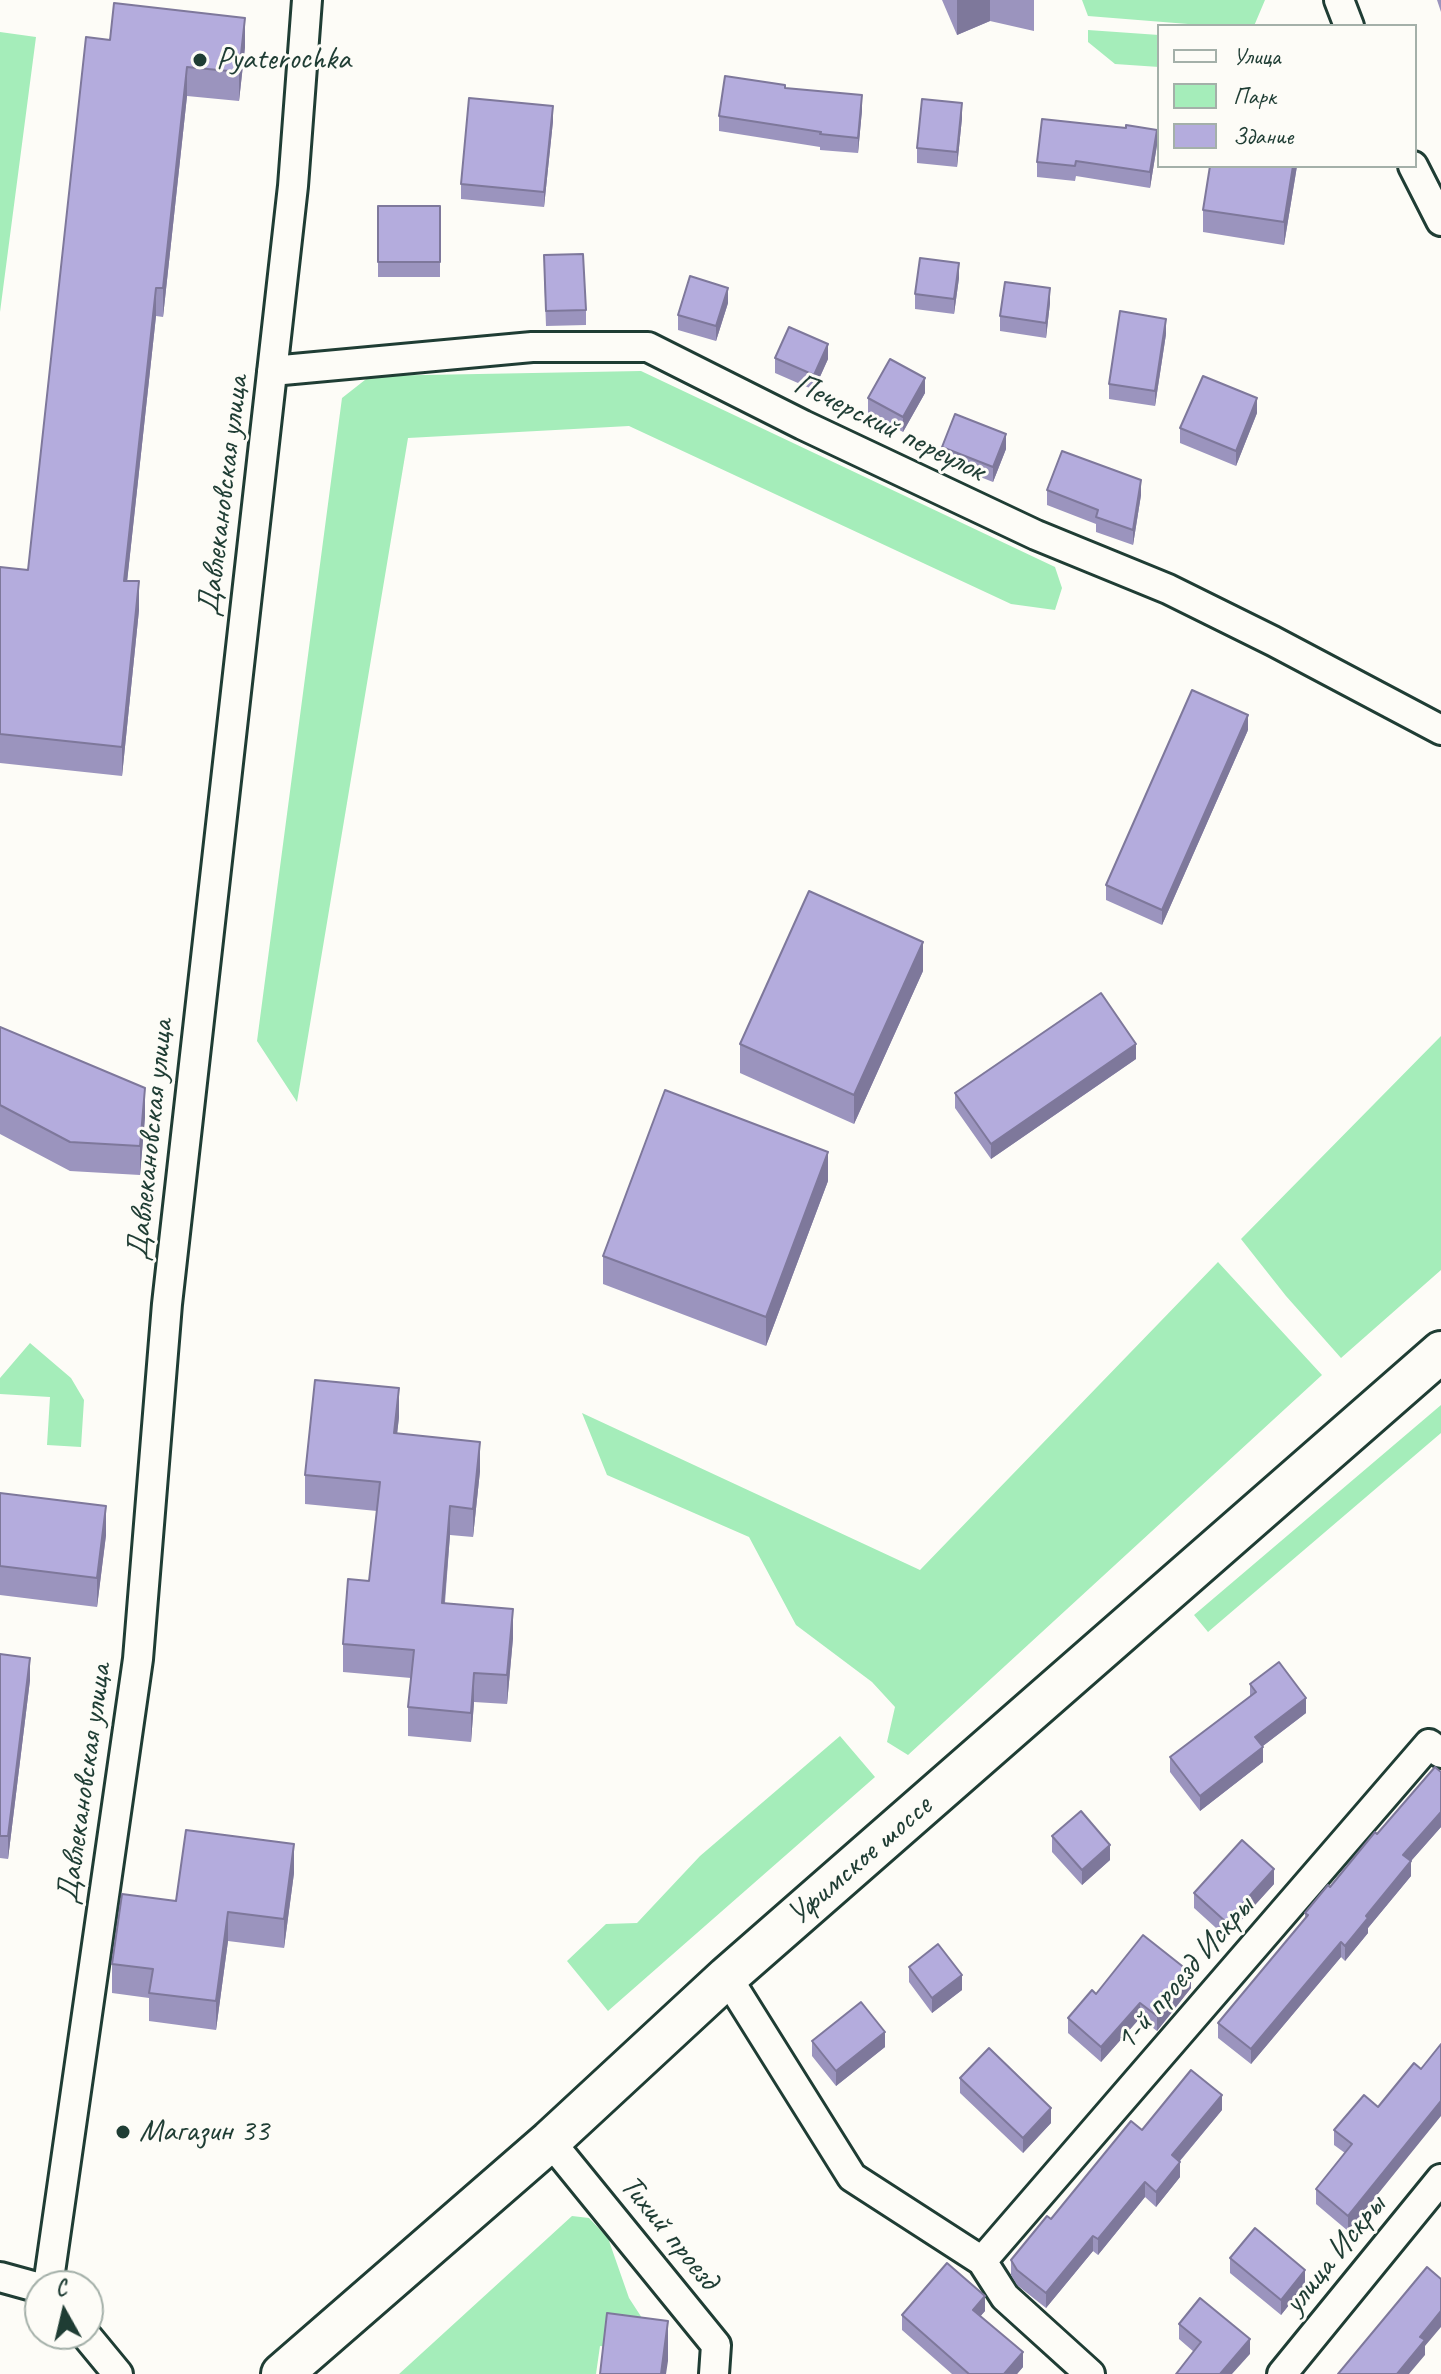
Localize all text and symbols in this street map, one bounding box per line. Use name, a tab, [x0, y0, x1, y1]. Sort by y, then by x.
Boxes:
legend	[1157, 24, 1417, 168]
place label: Pyaterochka	[216, 41, 351, 79]
text: Улица	[1233, 41, 1281, 71]
marker: Pyaterochka	[191, 51, 209, 69]
text: Парк	[1233, 81, 1276, 111]
text: Здание	[1233, 121, 1293, 151]
street label: Печерский переулок	[787, 365, 991, 491]
street label: Давлекановская улица	[190, 374, 258, 618]
street label: Давлекановская улица	[119, 1018, 183, 1262]
street label: Давлекановская улица	[49, 1662, 121, 1906]
street label: Уфимское шоссе	[780, 1788, 940, 1934]
street label: 1-й проезд Искры	[1107, 1889, 1263, 2059]
place label: Магазин 33	[139, 2113, 269, 2151]
marker: Магазин 33	[114, 2123, 132, 2141]
street label: Тихий проезд	[611, 2168, 727, 2298]
street label: улица Искры	[1276, 2188, 1394, 2322]
north arrow	[24, 2270, 104, 2350]
text: С	[54, 2274, 68, 2303]

